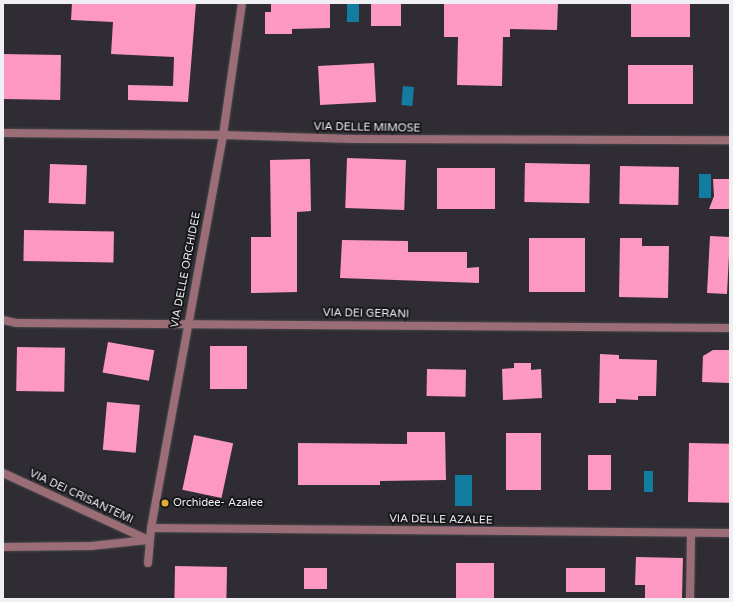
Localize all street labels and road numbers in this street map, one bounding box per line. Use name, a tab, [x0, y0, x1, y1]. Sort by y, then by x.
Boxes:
street label: VIA DELLE MIMOSE	[314, 120, 420, 136]
street label: VIA DELLE ORCHIDEE	[168, 211, 204, 329]
street label: VIA DEI GERANI	[323, 307, 409, 321]
street label: VIA DEI CRISANTEMI	[27, 467, 135, 527]
street label: VIA DELLE AZALEE	[389, 512, 493, 528]

